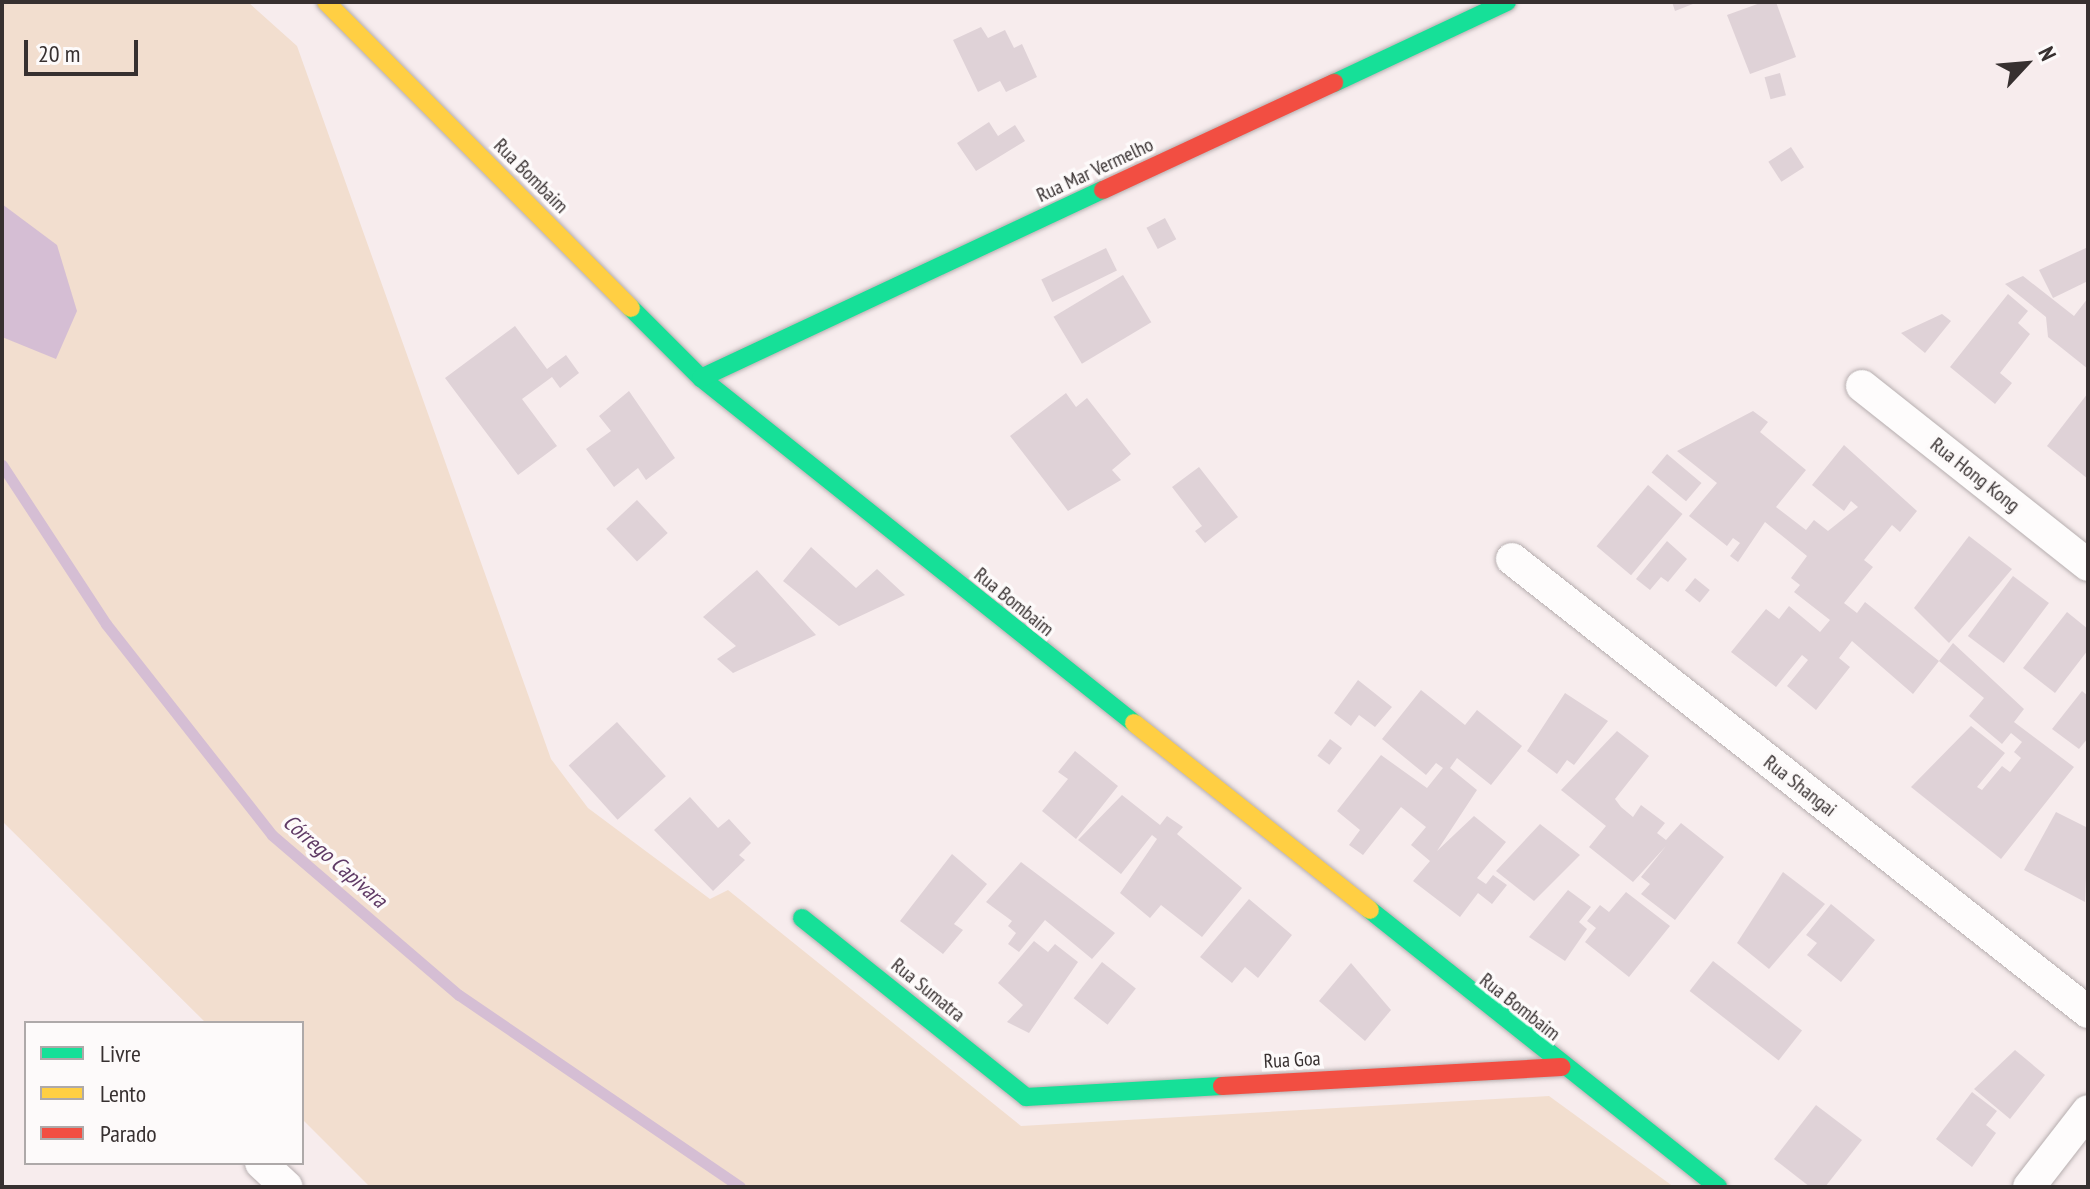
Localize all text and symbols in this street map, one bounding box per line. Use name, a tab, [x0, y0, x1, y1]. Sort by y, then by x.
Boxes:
scale bar	[28, 24, 142, 74]
north arrow	[1986, 24, 2066, 104]
text: 20 m	[38, 38, 80, 69]
text: N	[2032, 42, 2063, 65]
street label: Rua Mar Vermelho	[1033, 132, 1157, 208]
street label: Rua Bombaim	[489, 134, 573, 218]
street label: Rua Hong Kong	[1926, 433, 2024, 517]
street label: Rua Bombaim	[969, 563, 1059, 641]
street label: Rua Shangai	[1759, 750, 1841, 822]
water label: Córrego Capivara	[278, 809, 392, 913]
street label: Rua Sumatra	[886, 953, 970, 1027]
street label: Rua Bombaim	[1475, 968, 1565, 1046]
legend	[24, 1021, 304, 1165]
text: Livre	[100, 1038, 141, 1069]
street label: Rua Goa	[1263, 1047, 1321, 1073]
text: Lento	[100, 1078, 146, 1109]
text: Parado	[100, 1118, 157, 1149]

